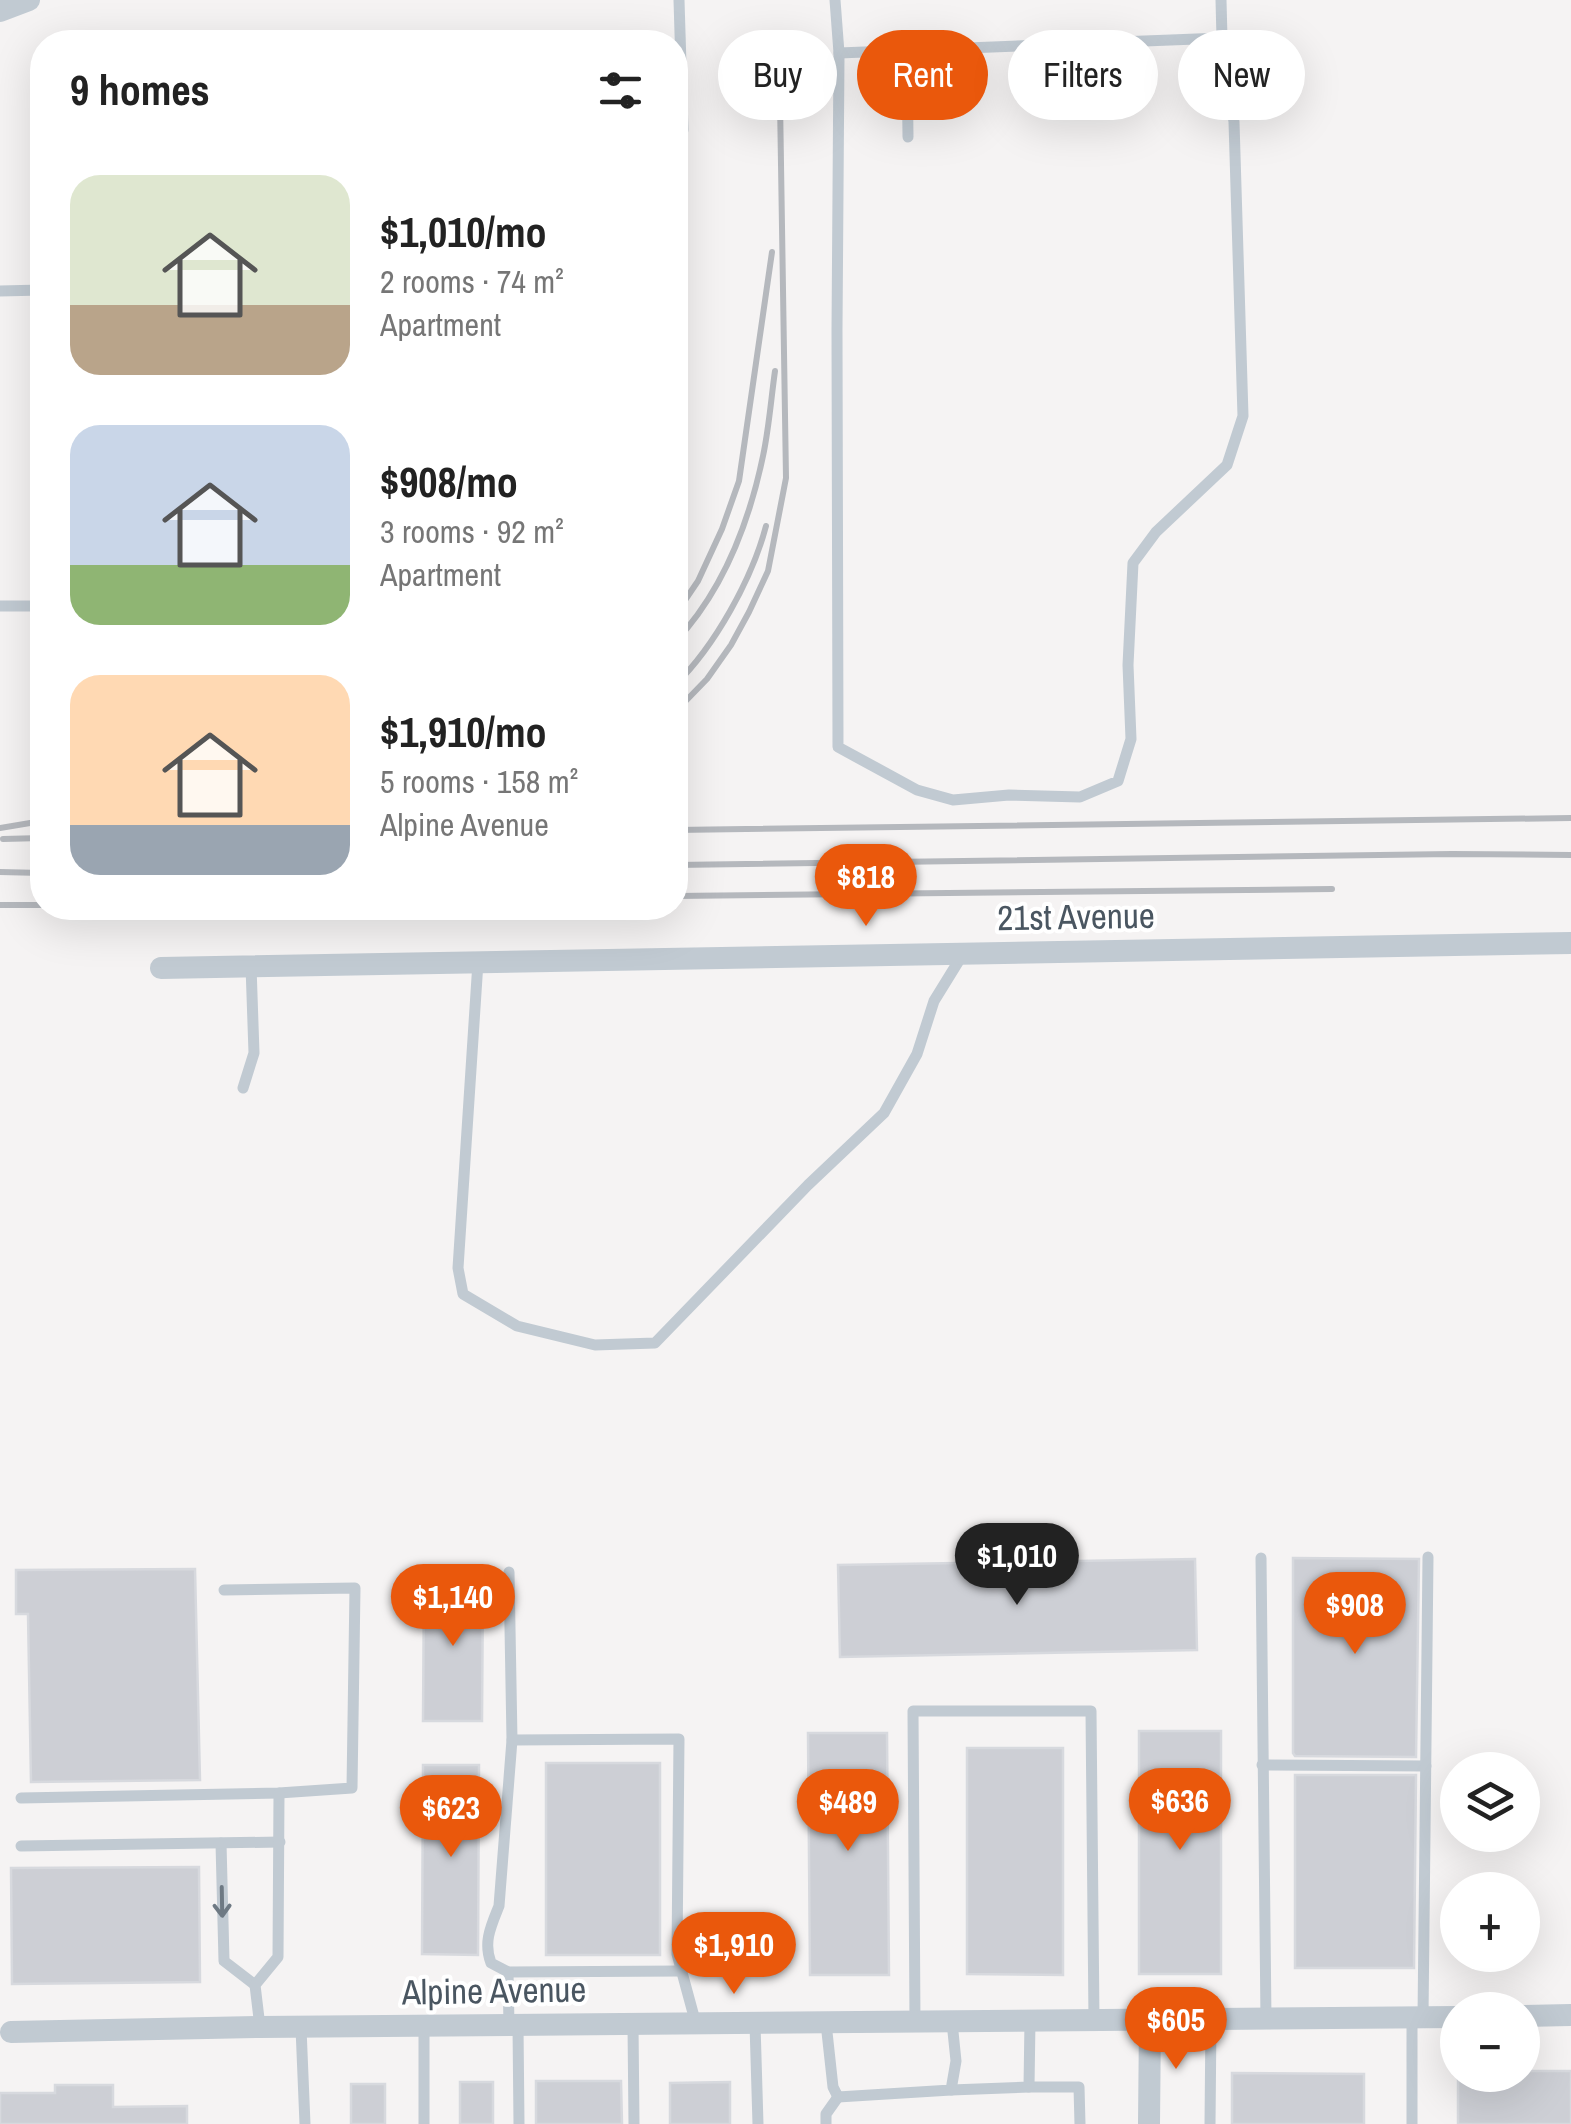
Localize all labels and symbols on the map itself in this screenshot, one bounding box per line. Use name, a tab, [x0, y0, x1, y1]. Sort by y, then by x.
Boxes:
pin: $818	[807, 844, 925, 929]
street label: 21st Avenue	[997, 892, 1155, 941]
pin: $1,010	[936, 1523, 1098, 1608]
pin: $1,140	[372, 1564, 534, 1649]
pin: $908	[1296, 1572, 1414, 1657]
pin: $636	[1121, 1768, 1239, 1853]
pin: $489	[789, 1769, 907, 1854]
pin: $623	[392, 1775, 510, 1860]
one-way arrow	[213, 1885, 232, 1917]
pin: $1,910	[653, 1912, 815, 1997]
street label: Alpine Avenue	[400, 1965, 587, 2016]
pin: $605	[1117, 1987, 1235, 2072]

